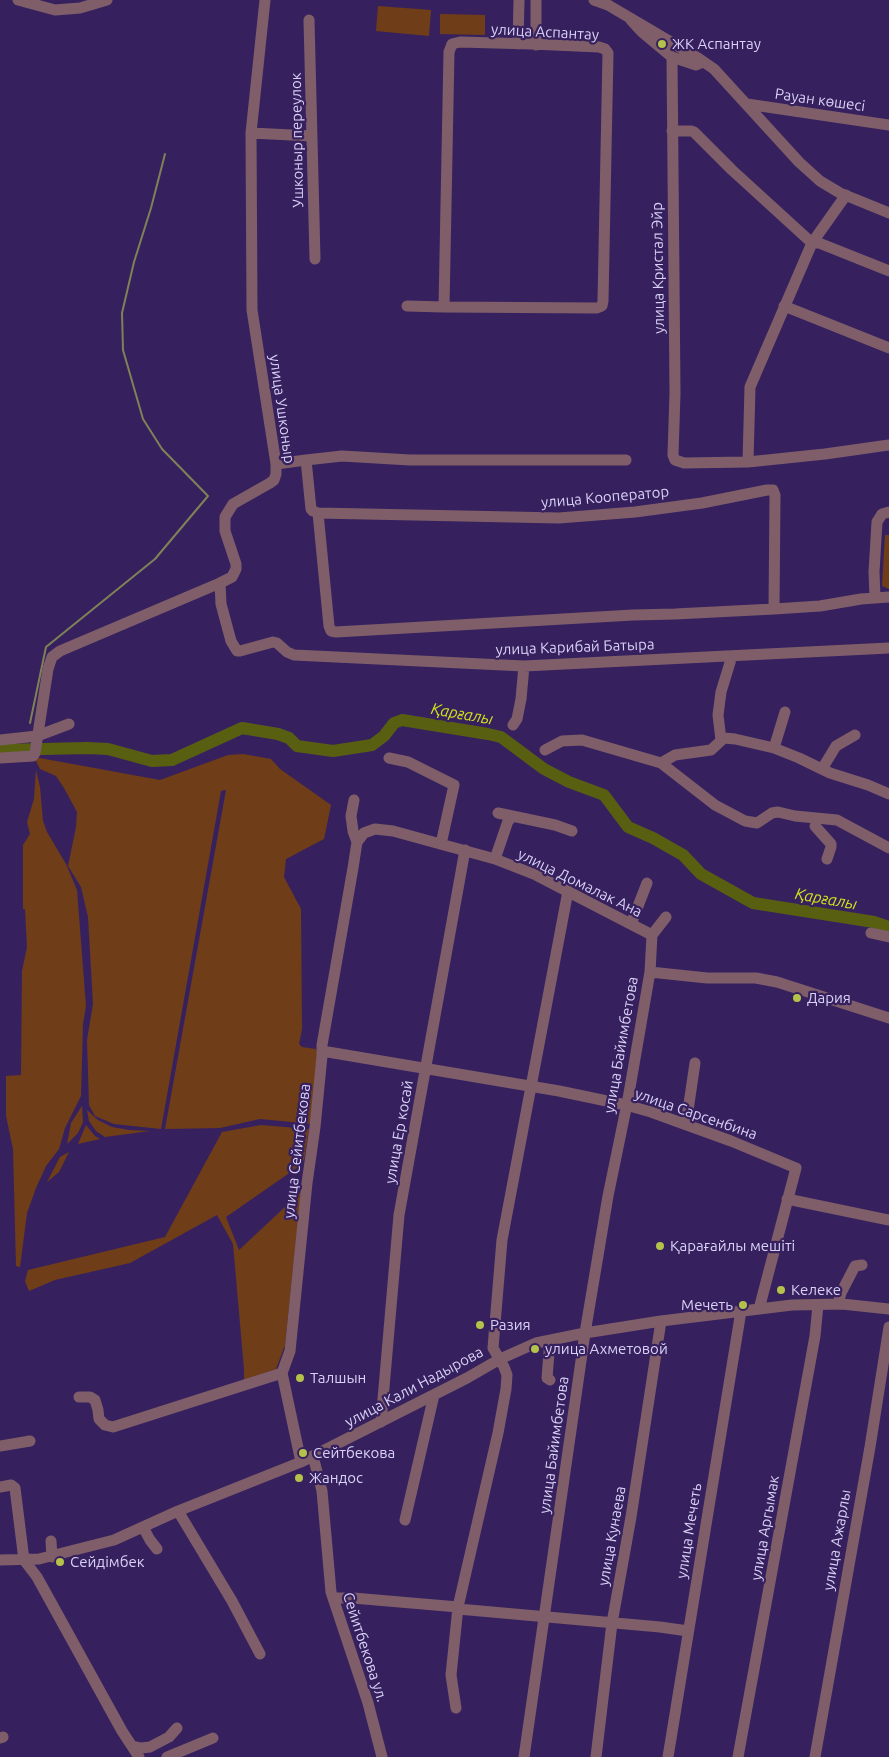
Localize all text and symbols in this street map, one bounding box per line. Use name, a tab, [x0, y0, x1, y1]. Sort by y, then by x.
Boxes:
street label: улица Аспантау	[491, 20, 599, 44]
place label: ЖК Аспантау	[672, 35, 761, 53]
marker: ЖК Аспантау	[656, 38, 668, 50]
street label: Ушконыр переулок	[287, 72, 307, 208]
street label: Рауан көшесі	[774, 85, 866, 115]
street label: улица Кристал Эйр	[648, 202, 668, 334]
street label: улица Ушконыр	[265, 353, 299, 465]
street label: улица Кооператор	[540, 482, 670, 512]
street label: улица Карибай Батыра	[495, 635, 655, 659]
water label: Қарғалы	[430, 699, 494, 729]
street label: улица Домалак Ана	[515, 845, 645, 921]
water label: Қарғалы	[794, 884, 858, 914]
street label: улица Байимбетова	[600, 975, 642, 1115]
place label: Дария	[807, 989, 851, 1007]
marker: Дария	[791, 992, 803, 1004]
street label: улица Ер косай	[381, 1079, 417, 1185]
street label: улица Сейитбекова	[280, 1083, 314, 1219]
street label: улица Сарсенбина	[632, 1085, 760, 1143]
place label: Қарағайлы мешіті	[670, 1237, 795, 1255]
marker: Қарағайлы мешіті	[654, 1240, 666, 1252]
place label: Келеке	[791, 1281, 841, 1299]
marker: Келеке	[775, 1284, 787, 1296]
place label: Мечеть	[681, 1296, 733, 1314]
marker: Мечеть	[737, 1299, 749, 1311]
place label: Разия	[490, 1316, 531, 1334]
marker: Разия	[474, 1319, 486, 1331]
place label: улица Ахметовой	[545, 1340, 668, 1358]
street label: улица Кали Надырова	[342, 1343, 486, 1431]
marker: улица Ахметовой	[529, 1343, 541, 1355]
place label: Талшын	[310, 1369, 366, 1387]
marker: Талшын	[294, 1372, 306, 1384]
street label: улица Байимбетова	[535, 1375, 573, 1515]
place label: Сейтбекова	[313, 1444, 395, 1462]
marker: Сейтбекова	[297, 1447, 309, 1459]
place label: Жандос	[309, 1469, 363, 1487]
marker: Жандос	[293, 1472, 305, 1484]
street label: улица Аргымак	[747, 1474, 783, 1582]
street label: улица Мечеть	[673, 1482, 705, 1580]
street label: улица Кунаева	[594, 1485, 630, 1587]
street label: улица Ажарлы	[819, 1488, 855, 1592]
place label: Сейдімбек	[70, 1553, 144, 1571]
marker: Сейдімбек	[54, 1556, 66, 1568]
street label: Сейитбекова ул.	[339, 1590, 391, 1704]

